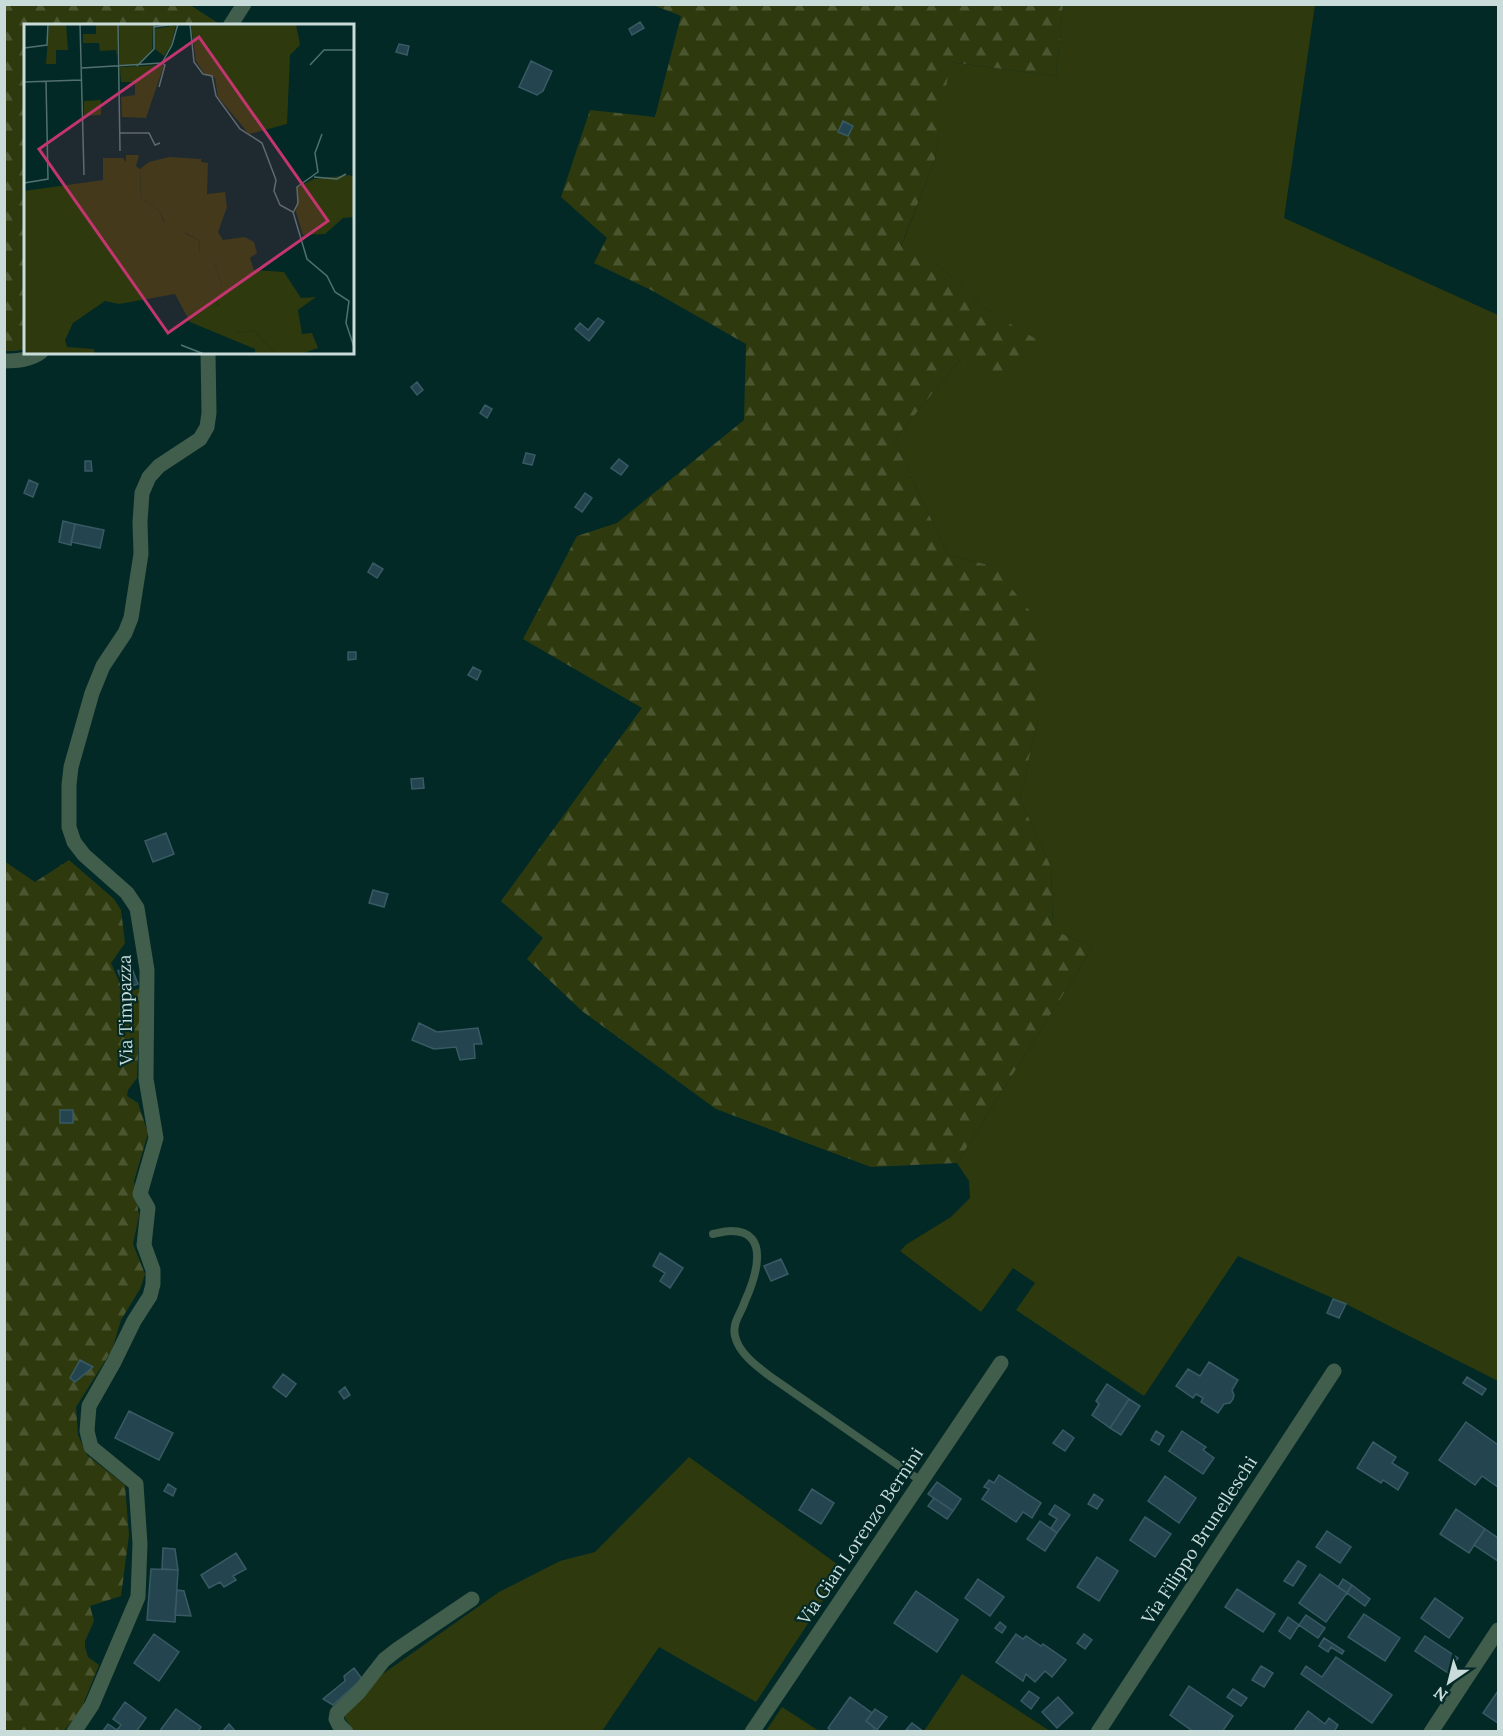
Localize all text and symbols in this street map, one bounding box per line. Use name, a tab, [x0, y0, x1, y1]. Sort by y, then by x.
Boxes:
inset map	[24, 24, 354, 354]
street label: Via Timpazza	[113, 954, 137, 1067]
street label: Via Gian Lorenzo Bernini	[792, 1443, 928, 1630]
street label: Via Filippo Brunelleschi	[1136, 1452, 1262, 1629]
north arrow	[1419, 1652, 1479, 1712]
text: N	[1430, 1683, 1451, 1706]

